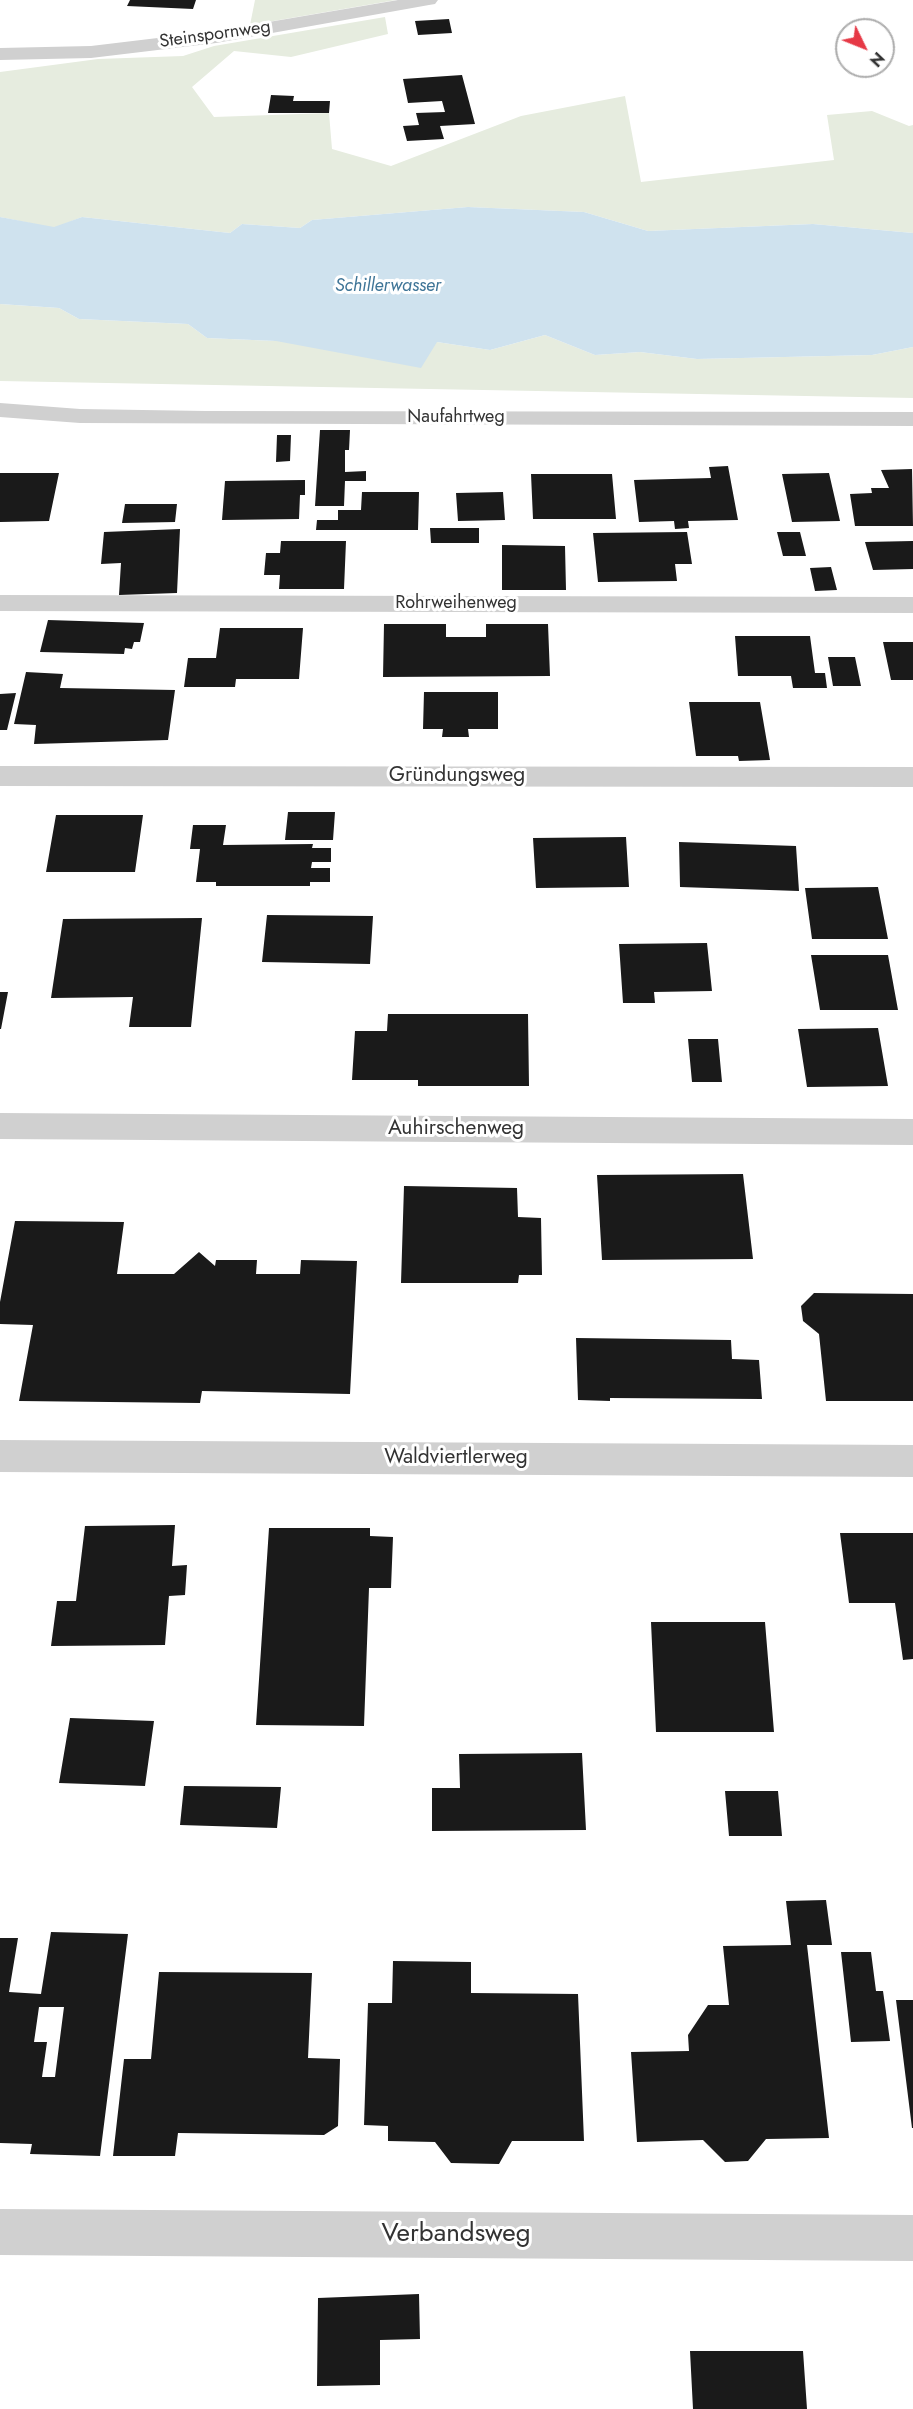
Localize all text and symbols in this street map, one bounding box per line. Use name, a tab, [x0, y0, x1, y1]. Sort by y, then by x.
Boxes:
street label: Steinspornweg	[158, 17, 272, 53]
north arrow	[835, 18, 895, 78]
text: N	[864, 47, 890, 72]
water label: Schillerwasser	[335, 276, 441, 298]
street label: Naufahrtweg	[407, 407, 505, 429]
street label: Rohrweihenweg	[395, 593, 517, 615]
street label: Gründungsweg	[389, 763, 525, 789]
street label: Auhirschenweg	[388, 1116, 524, 1142]
street label: Waldviertlerweg	[384, 1445, 528, 1471]
street label: Verbandsweg	[381, 2219, 531, 2251]

